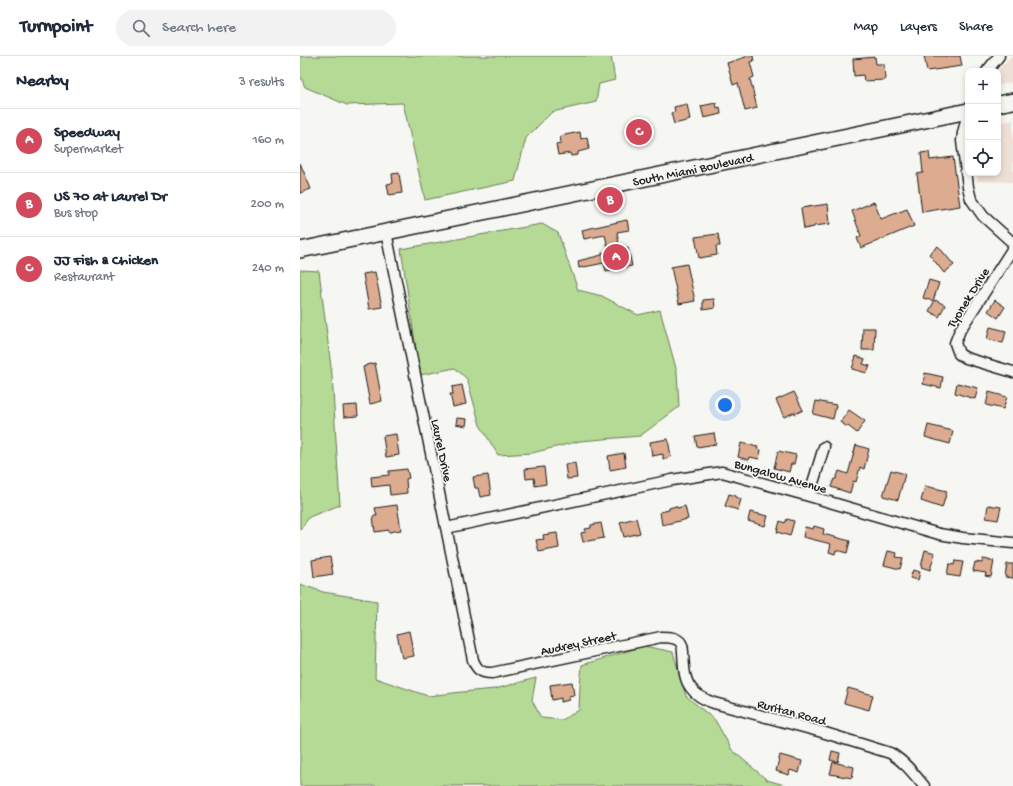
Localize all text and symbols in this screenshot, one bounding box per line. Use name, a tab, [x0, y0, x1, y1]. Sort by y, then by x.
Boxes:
search box	[116, 10, 396, 46]
text: Turnpoint	[20, 16, 92, 39]
icon: search	[130, 17, 152, 39]
text: Search here	[162, 19, 236, 37]
text: Map	[854, 19, 878, 36]
text: Layers	[900, 19, 937, 36]
text: Share	[959, 19, 993, 36]
map controls	[965, 68, 1001, 176]
button: +	[965, 68, 1001, 104]
text: Nearby	[16, 72, 69, 92]
text: 3 results	[239, 75, 284, 90]
button: −	[965, 104, 1001, 140]
pin: C	[626, 117, 652, 147]
text: Speedway	[54, 124, 120, 142]
text: A	[25, 133, 33, 148]
text: 160 m	[252, 133, 284, 148]
button: locate	[965, 140, 1001, 176]
text: Supermarket	[54, 142, 123, 157]
street label: South Miami Boulevard	[631, 151, 756, 191]
pin: B	[597, 185, 623, 215]
text: US 70 at Laurel Dr	[54, 188, 167, 206]
text: B	[26, 197, 32, 212]
text: 200 m	[251, 197, 284, 212]
text: Bus stop	[54, 206, 98, 221]
pin: A	[603, 242, 629, 272]
text: JJ Fish & Chicken	[54, 252, 158, 270]
text: C	[25, 261, 33, 276]
text: 240 m	[252, 261, 284, 276]
street label: Tyonek Drive	[944, 265, 994, 332]
text: Restaurant	[54, 270, 114, 285]
your location	[715, 395, 735, 415]
street label: Laurel Drive	[427, 418, 455, 483]
street label: Bungalow Avenue	[731, 457, 828, 498]
street label: Audrey Street	[539, 629, 619, 660]
street label: Ruritan Road	[755, 697, 829, 730]

